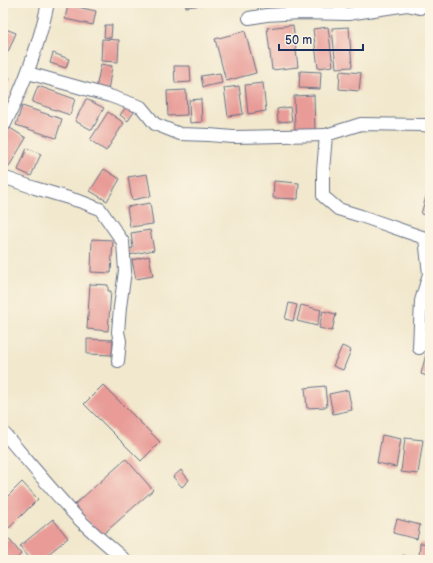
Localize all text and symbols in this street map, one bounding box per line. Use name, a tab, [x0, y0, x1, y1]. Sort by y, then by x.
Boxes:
scale bar	[279, 26, 363, 52]
text: 50 m	[285, 33, 312, 48]

